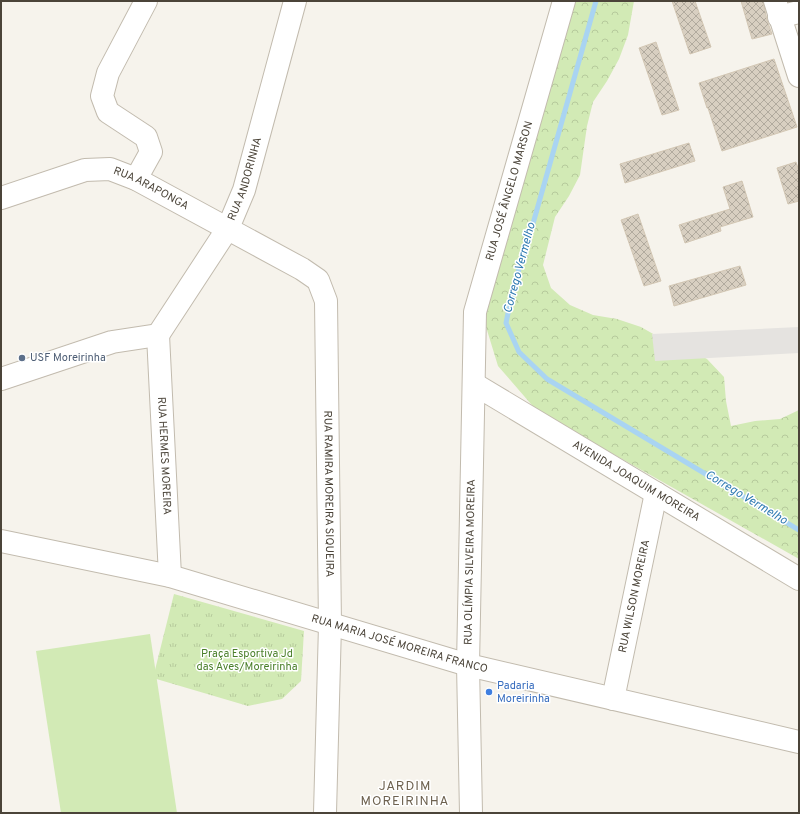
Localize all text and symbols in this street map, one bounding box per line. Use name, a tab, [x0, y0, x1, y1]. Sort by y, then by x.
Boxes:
street label: RUA JOSÉ ÂNGELO MARSON	[483, 119, 536, 262]
street label: RUA ANDORINHA	[225, 136, 265, 223]
street label: RUA ARAPONGA	[111, 164, 191, 213]
water label: Corrego Vermelho	[500, 220, 540, 315]
place label: USF Moreirinha	[30, 351, 106, 365]
marker: USF Moreirinha	[17, 353, 27, 363]
street label: RUA HERMES MOREIRA	[154, 396, 174, 515]
street label: RUA RAMIRA MOREIRA SIQUEIRA	[320, 410, 336, 577]
street label: AVENIDA JOAQUIM MOREIRA	[570, 438, 702, 525]
water label: Corrego Vermelho	[702, 467, 791, 529]
street label: RUA OLÍMPIA SILVEIRA MOREIRA	[461, 479, 479, 645]
street label: RUA WILSON MOREIRA	[616, 538, 653, 654]
street label: RUA MARIA JOSÉ MOREIRA FRANCO	[310, 612, 489, 676]
park label: Praça Esportiva Jd das Aves/Moreirinha	[197, 647, 298, 674]
place label: Padaria Moreirinha	[497, 679, 550, 706]
marker: Padaria Moreirinha	[484, 687, 494, 697]
district label: JARDIM MOREIRINHA	[361, 779, 449, 810]

